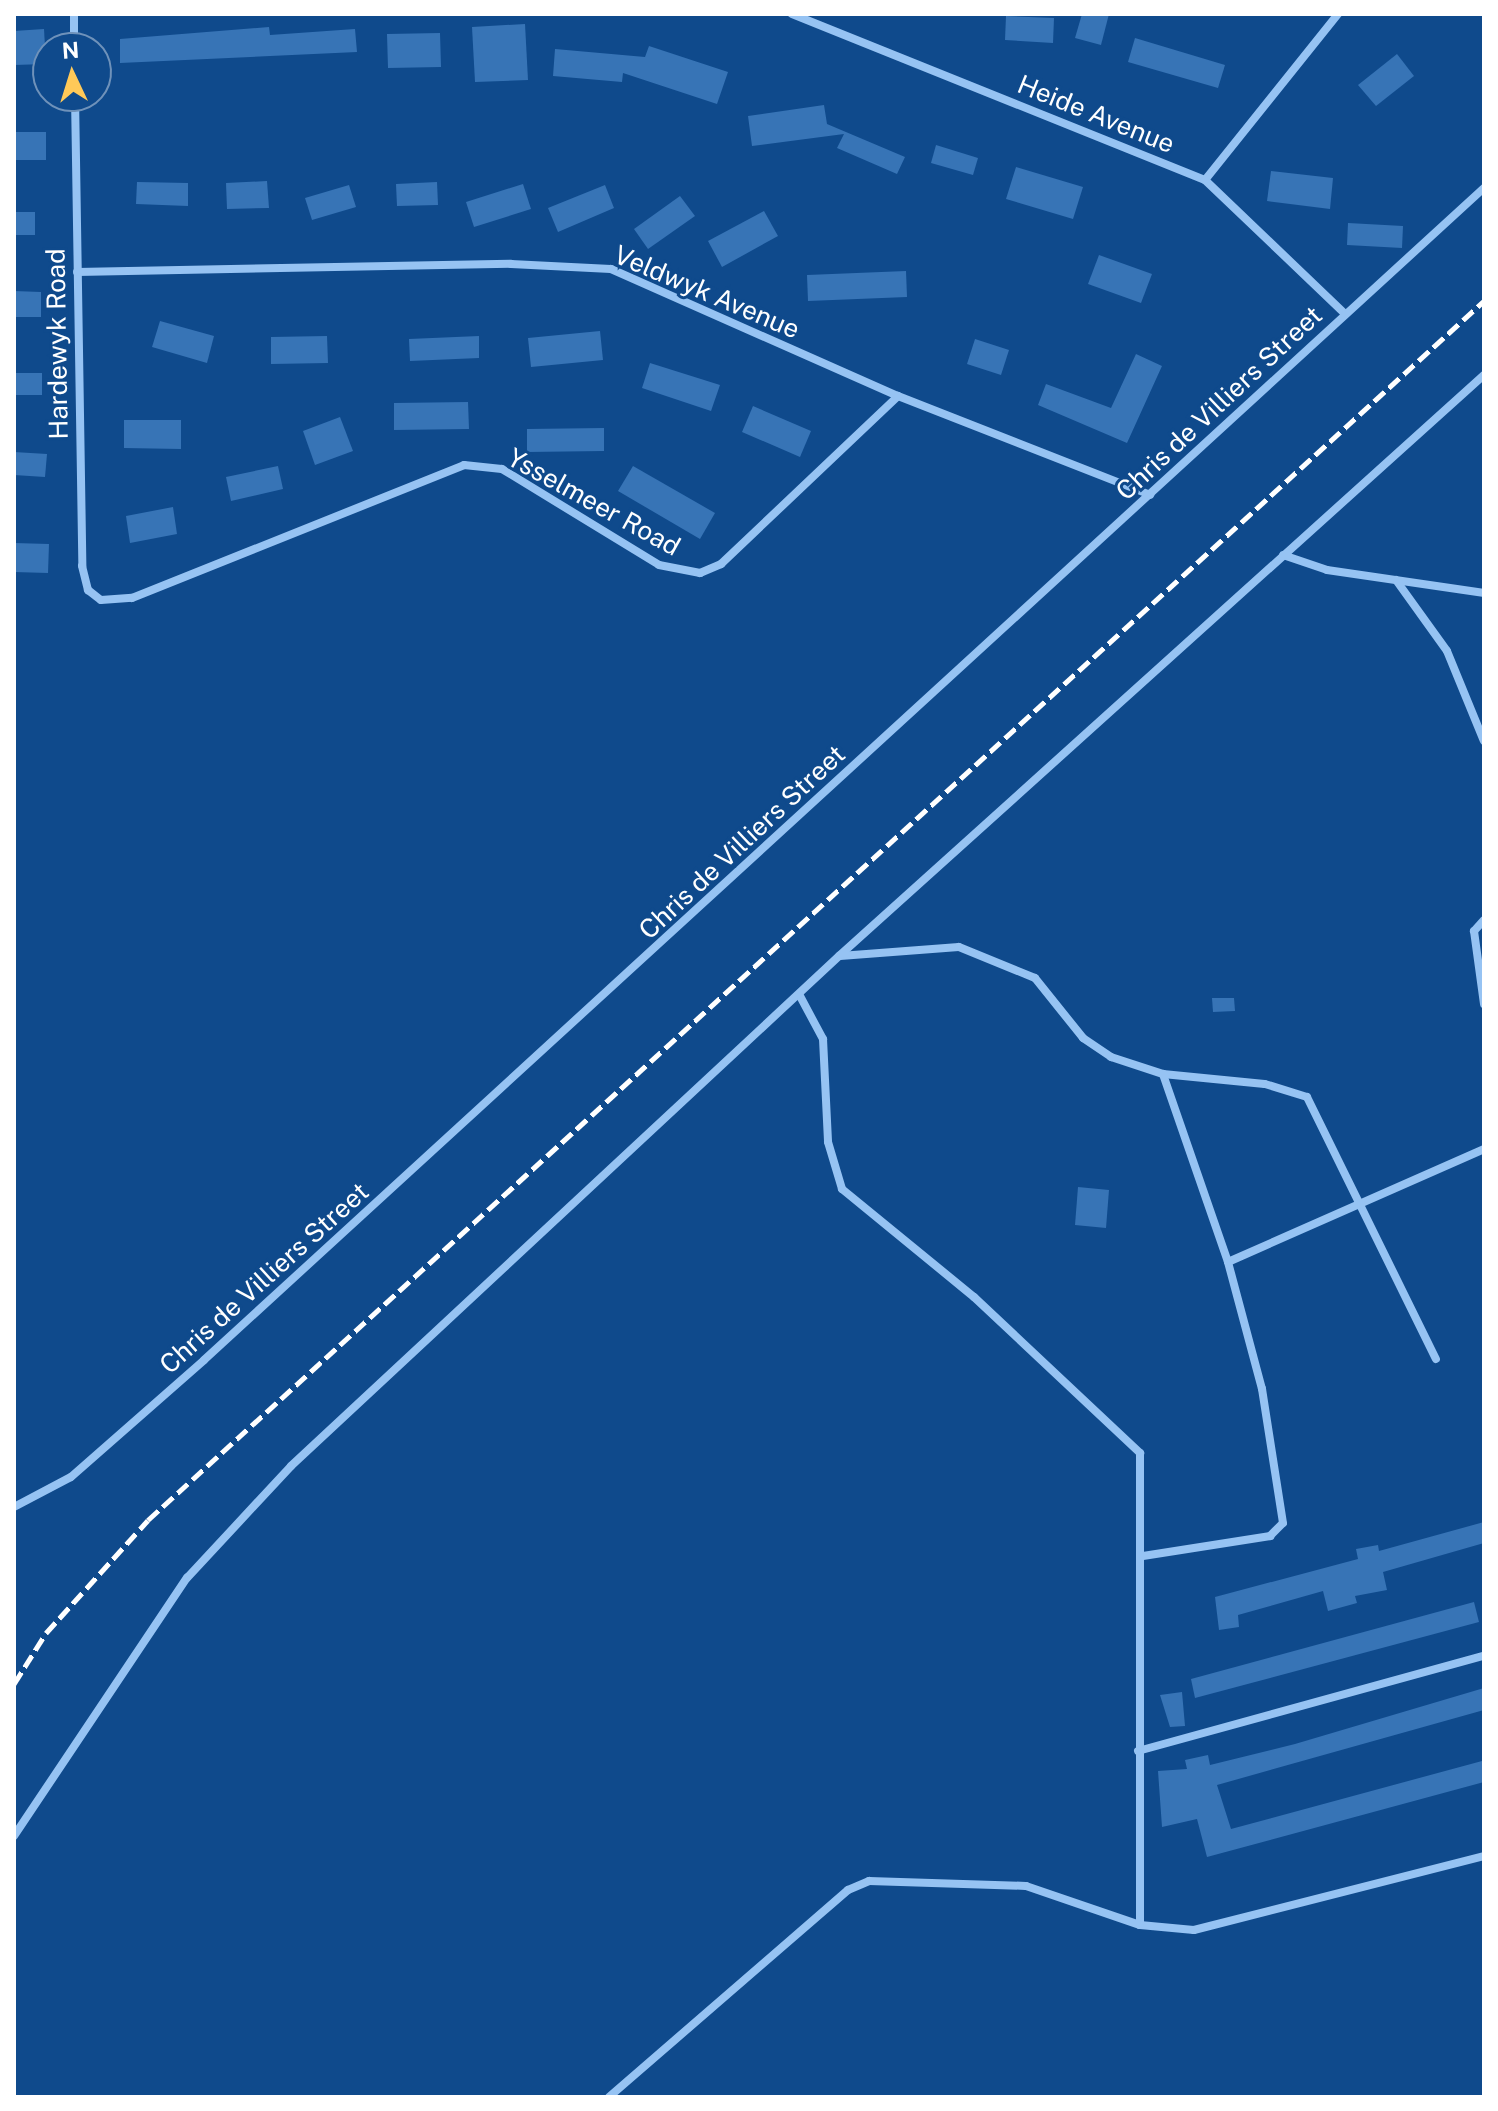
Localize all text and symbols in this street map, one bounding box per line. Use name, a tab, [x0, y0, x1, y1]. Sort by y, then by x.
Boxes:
north arrow	[32, 32, 112, 112]
text: N	[61, 36, 80, 64]
street label: Heide Avenue	[1013, 68, 1179, 160]
street label: Veldwyk Avenue	[610, 239, 804, 345]
street label: Hardewyk Road	[40, 248, 74, 440]
street label: Chris de Villiers Street	[1109, 299, 1329, 507]
street label: Ysselmeer Road	[502, 442, 686, 562]
street label: Chris de Villiers Street	[632, 738, 852, 946]
street label: Chris de Villiers Street	[153, 1176, 375, 1380]

